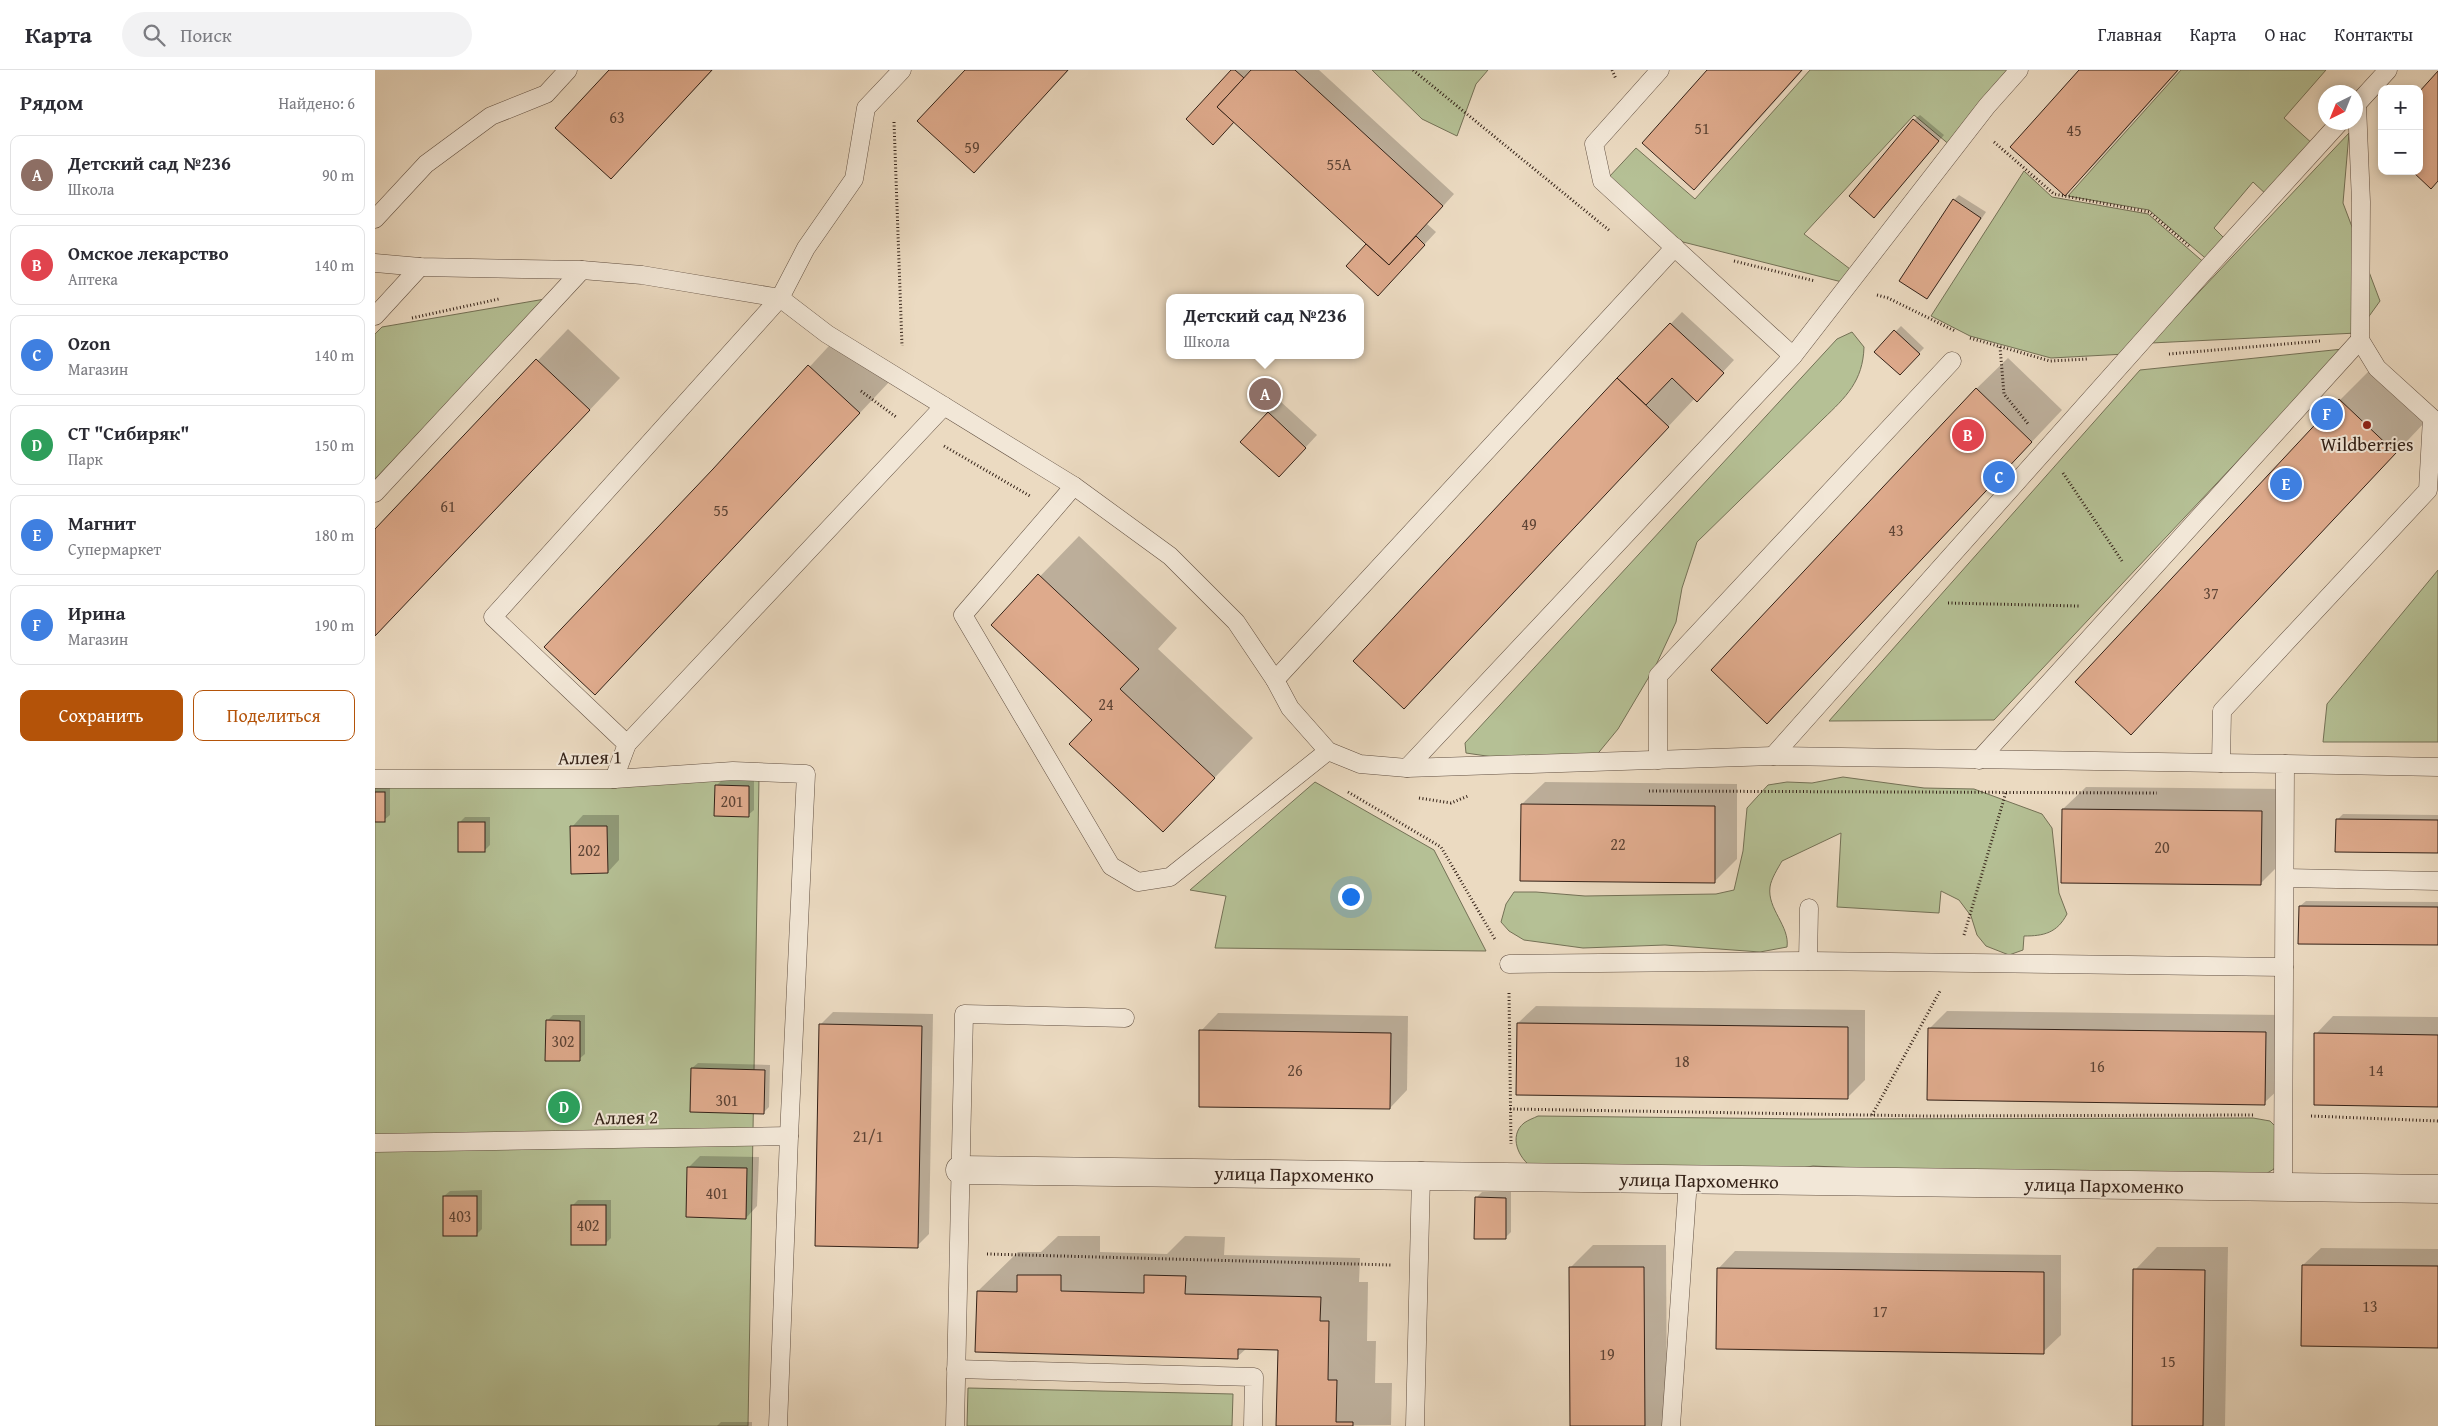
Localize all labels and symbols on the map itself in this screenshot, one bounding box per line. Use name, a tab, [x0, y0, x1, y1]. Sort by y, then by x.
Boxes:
north arrow	[2318, 85, 2363, 130]
house number: 63	[609, 105, 625, 129]
house number: 51	[1694, 116, 1710, 140]
house number: 45	[2066, 118, 2082, 142]
house number: 59	[964, 135, 980, 159]
house number: 55А	[1326, 152, 1352, 176]
pin: A	[1249, 375, 1281, 413]
pin: F	[2311, 395, 2343, 433]
pin: B	[1952, 416, 1984, 454]
marker: Wildberries	[2361, 419, 2373, 431]
place label: Wildberries	[2320, 430, 2414, 458]
pin: C	[1983, 458, 2015, 496]
pin: E	[2270, 465, 2302, 503]
house number: 61	[440, 494, 456, 518]
house number: 55	[713, 498, 729, 522]
house number: 49	[1521, 512, 1537, 536]
house number: 43	[1888, 518, 1904, 542]
house number: 37	[2203, 581, 2219, 605]
house number: 24	[1098, 692, 1114, 716]
street label: Аллея 1	[558, 742, 622, 772]
house number: 201	[720, 789, 744, 813]
house number: 22	[1610, 832, 1626, 856]
house number: 20	[2154, 835, 2170, 859]
house number: 202	[577, 838, 601, 862]
your location	[1338, 884, 1364, 910]
house number: 302	[551, 1029, 575, 1053]
house number: 18	[1674, 1049, 1690, 1073]
house number: 16	[2089, 1054, 2105, 1078]
house number: 26	[1287, 1058, 1303, 1082]
house number: 14	[2368, 1058, 2384, 1082]
pin: D	[548, 1088, 580, 1126]
house number: 301	[715, 1088, 739, 1112]
street label: Аллея 2	[594, 1102, 658, 1132]
house number: 21/1	[853, 1124, 883, 1148]
street label: улица Пархоменко	[1213, 1159, 1374, 1189]
street label: улица Пархоменко	[1618, 1165, 1779, 1195]
street label: улица Пархоменко	[2023, 1170, 2184, 1200]
house number: 401	[705, 1181, 729, 1205]
house number: 403	[448, 1204, 472, 1228]
house number: 402	[576, 1213, 600, 1237]
house number: 13	[2362, 1294, 2378, 1318]
house number: 17	[1872, 1299, 1888, 1323]
house number: 19	[1599, 1342, 1615, 1366]
house number: 15	[2160, 1349, 2176, 1373]

